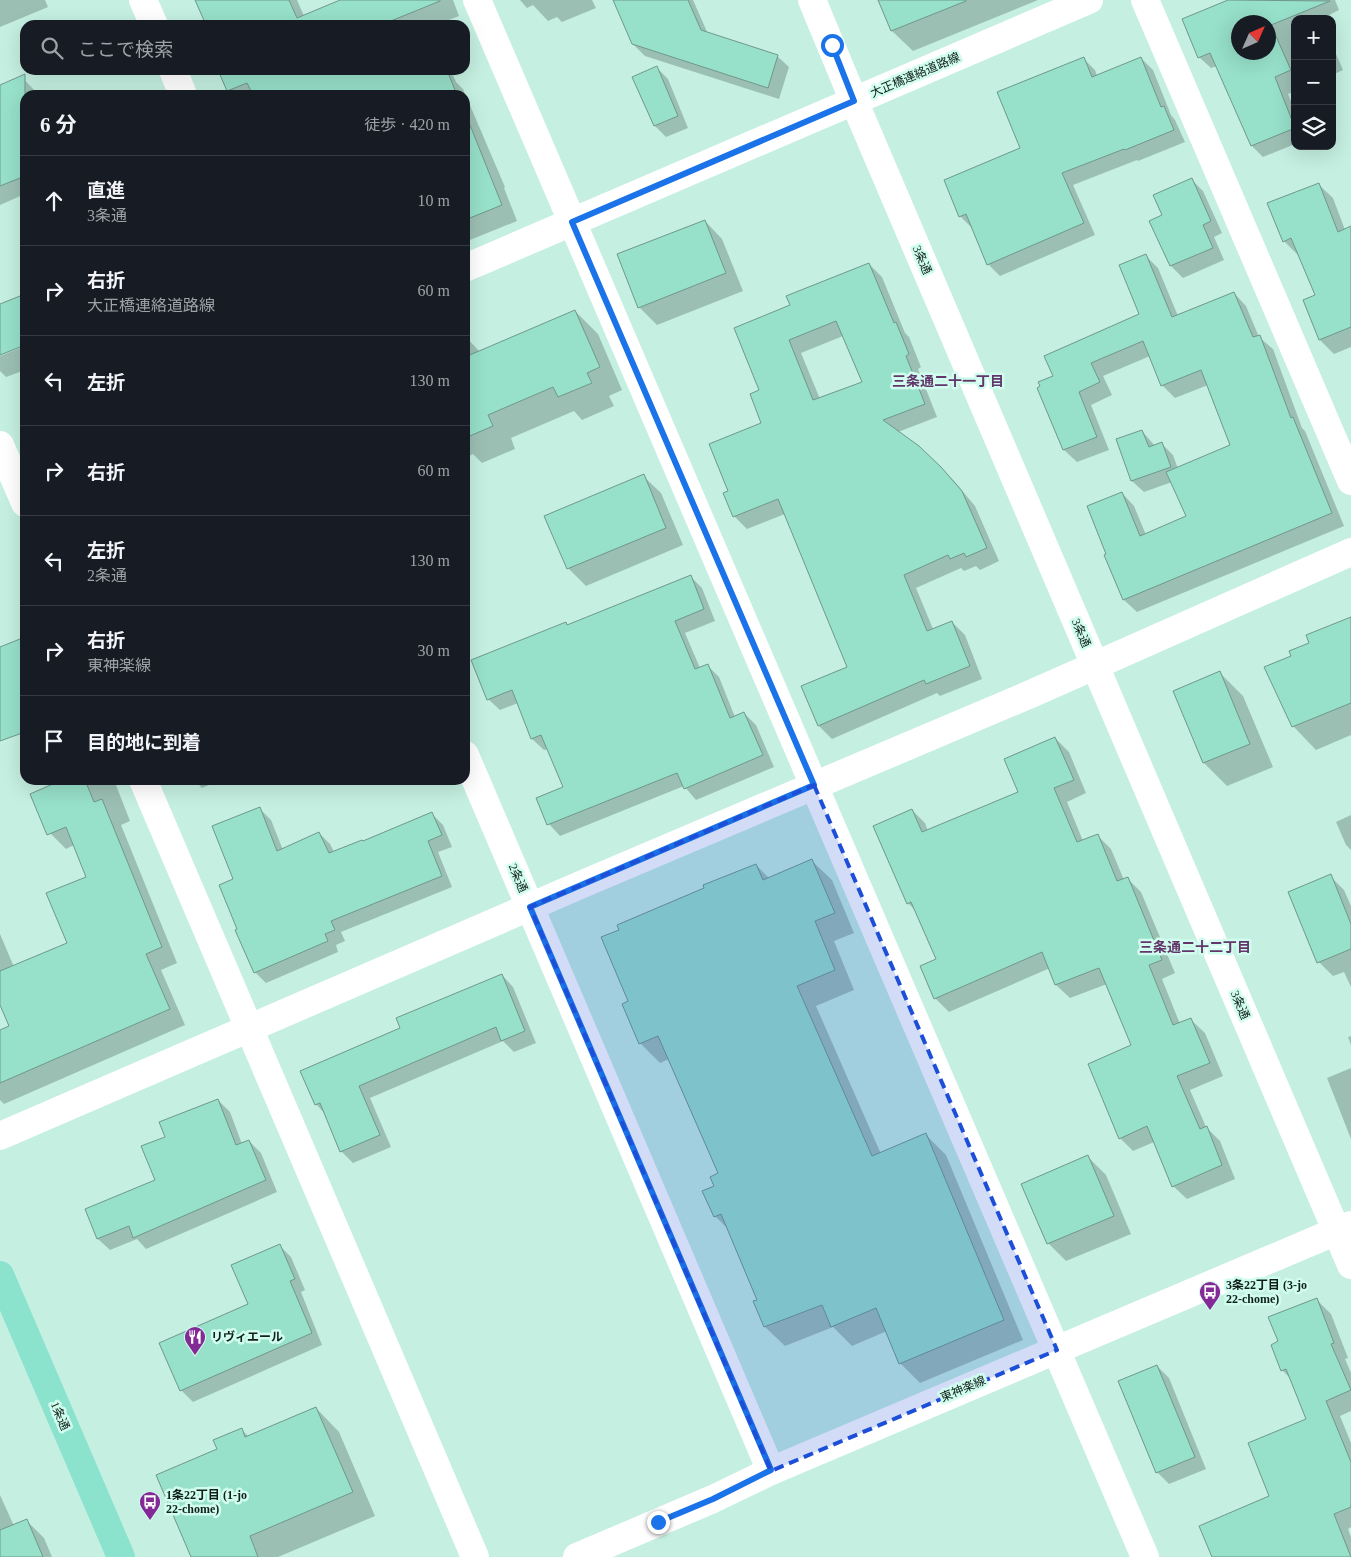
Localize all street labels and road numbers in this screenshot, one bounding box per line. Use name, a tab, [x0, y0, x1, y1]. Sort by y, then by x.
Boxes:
street label: 大正橋連絡道路線	[868, 50, 962, 100]
street label: 3条通	[910, 243, 934, 277]
street label: 3条通	[1069, 616, 1093, 650]
street label: 2条通	[506, 861, 530, 895]
street label: 3条通	[1228, 988, 1252, 1022]
street label: 東神楽線	[938, 1373, 988, 1405]
street label: 1条通	[48, 1399, 72, 1433]

